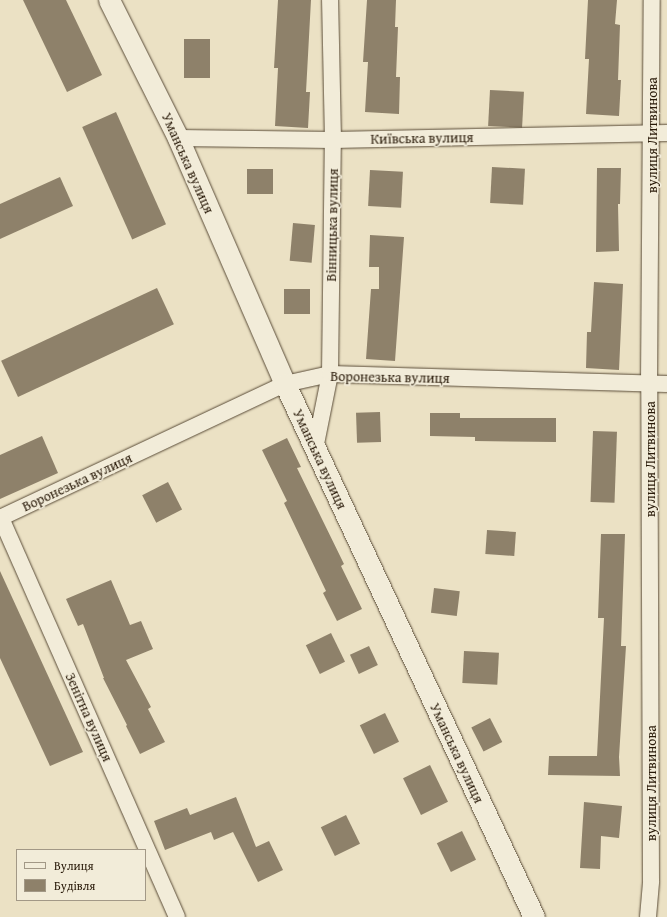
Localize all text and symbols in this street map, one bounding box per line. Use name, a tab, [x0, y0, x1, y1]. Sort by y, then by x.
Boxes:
street label: вулиця Литвинова	[644, 77, 660, 193]
street label: Уманська вулиця	[158, 110, 218, 216]
street label: Київська вулиця	[370, 129, 474, 147]
street label: Вінницька вулиця	[323, 168, 341, 282]
street label: Воронезька вулиця	[330, 368, 450, 386]
street label: вулиця Литвинова	[642, 401, 658, 517]
street label: Уманська вулиця	[290, 406, 350, 512]
street label: Воронезька вулиця	[19, 449, 135, 515]
street label: Зенітна вулиця	[62, 670, 116, 764]
street label: Уманська вулиця	[427, 700, 487, 806]
street label: вулиця Литвинова	[643, 725, 659, 841]
legend	[16, 849, 146, 901]
text: Вулиця	[54, 857, 94, 874]
text: Будівля	[54, 877, 95, 894]

